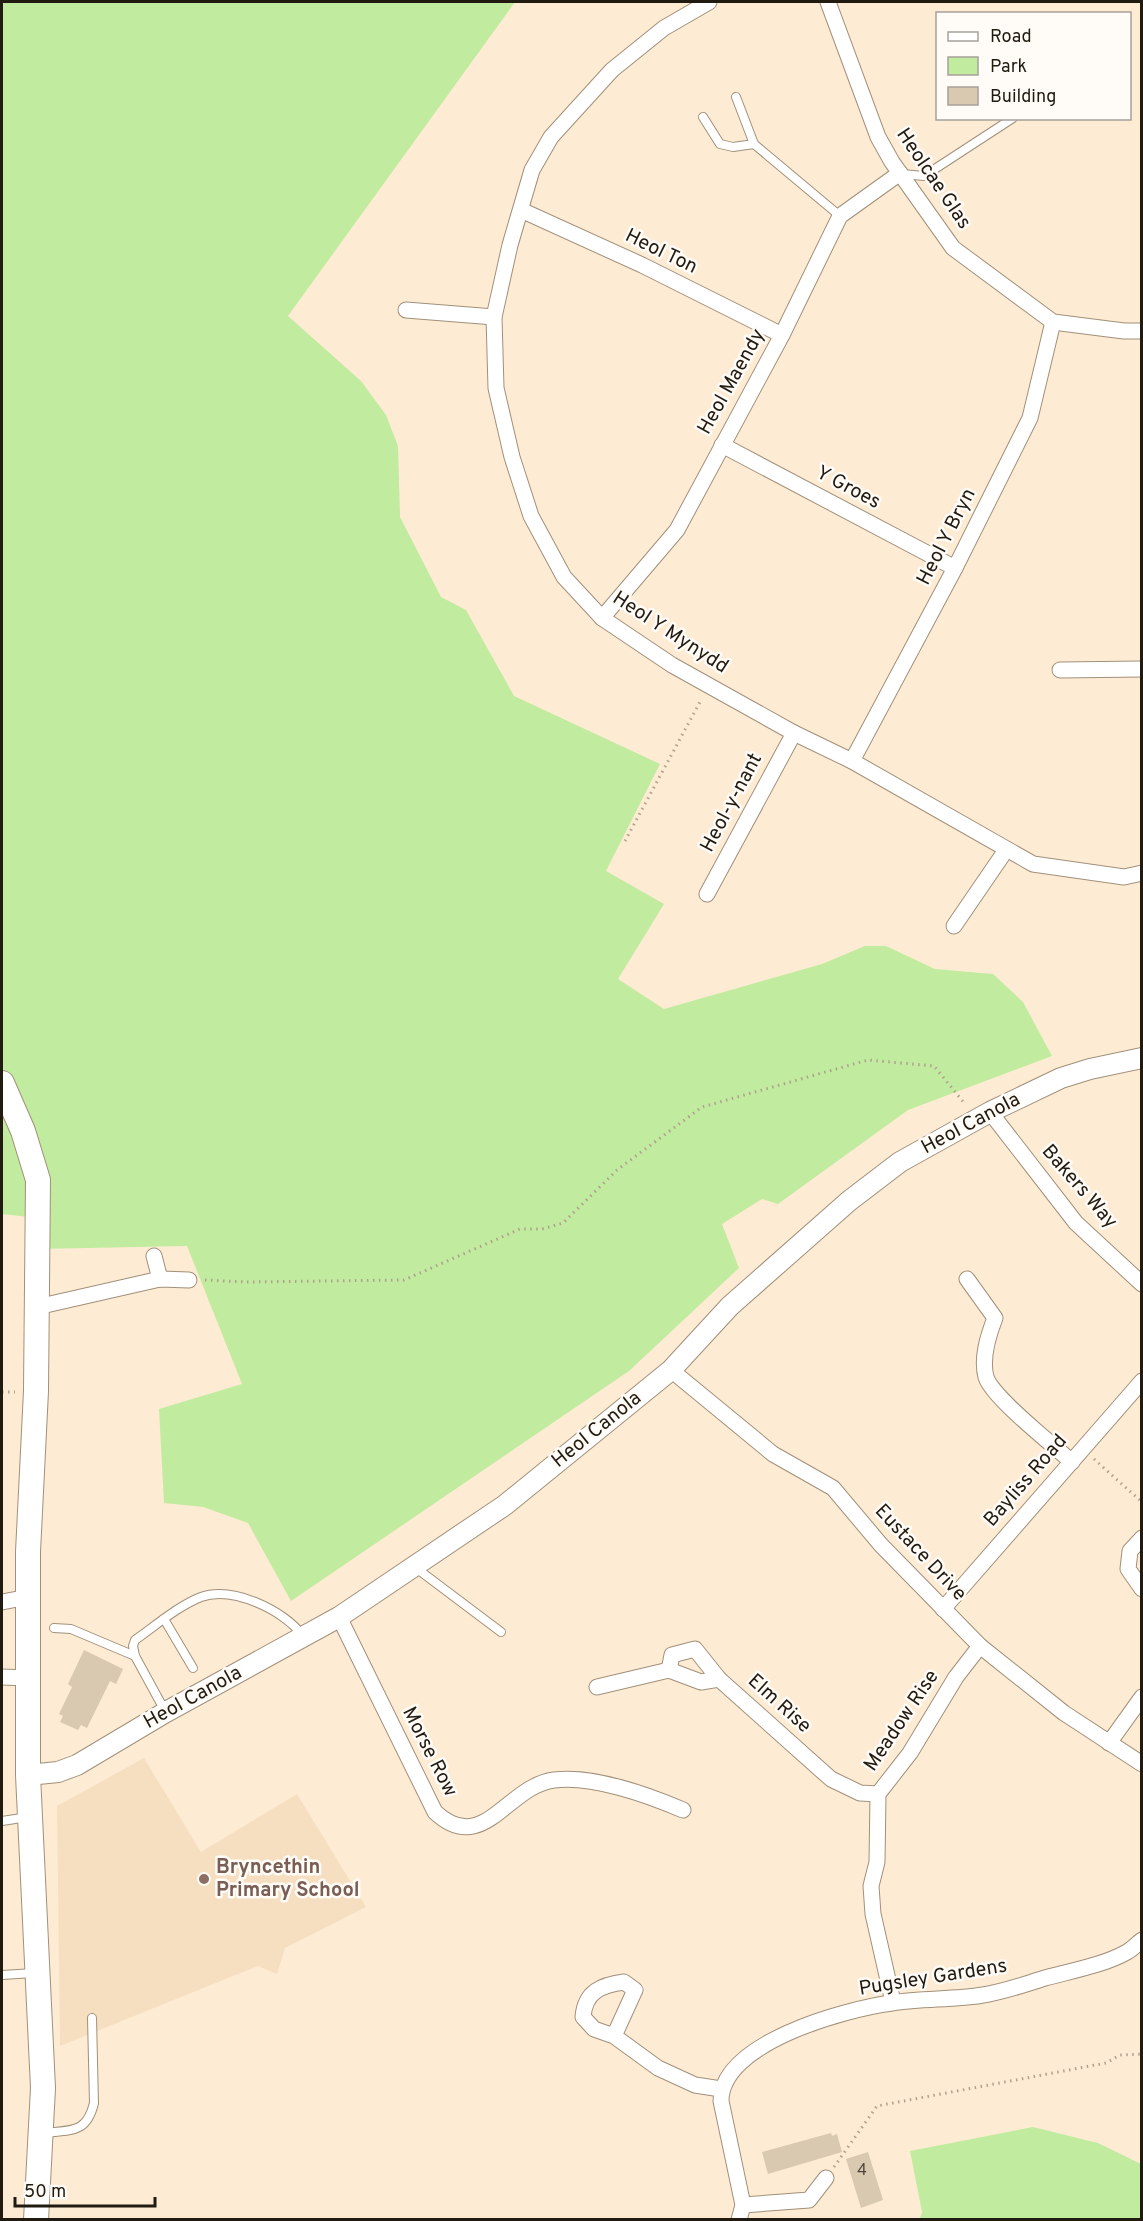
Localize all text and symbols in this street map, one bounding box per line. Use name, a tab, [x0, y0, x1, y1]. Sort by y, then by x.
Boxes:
legend	[936, 12, 1131, 120]
text: Road	[990, 26, 1032, 49]
text: Park	[990, 56, 1027, 79]
text: Building	[990, 86, 1056, 109]
street label: Heolcae Glas	[890, 123, 976, 235]
street label: Heol Ton	[620, 223, 702, 281]
street label: Heol Maendy	[692, 325, 772, 439]
street label: Y Groes	[811, 460, 885, 516]
street label: Heol Y Bryn	[912, 484, 982, 590]
street label: Heol Y Mynydd	[607, 586, 733, 680]
street label: Heol-y-nant	[695, 749, 769, 857]
street label: Heol Canola	[917, 1087, 1025, 1161]
street label: Bakers Way	[1035, 1139, 1123, 1235]
street label: Heol Canola	[547, 1386, 647, 1474]
street label: Bayliss Road	[979, 1429, 1073, 1533]
street label: Eustace Drive	[868, 1499, 972, 1607]
street label: Heol Canola	[139, 1660, 247, 1736]
street label: Meadow Rise	[858, 1665, 946, 1777]
street label: Elm Rise	[742, 1669, 816, 1739]
street label: Morse Row	[395, 1703, 463, 1801]
place label: Bryncethin Primary School	[216, 1855, 360, 1904]
marker: Bryncethin Primary School	[197, 1872, 211, 1886]
street label: Pugsley Gardens	[857, 1953, 1009, 2003]
house number: 4	[857, 2161, 867, 2181]
scale bar	[15, 2170, 154, 2208]
text: 50 m	[24, 2181, 66, 2204]

